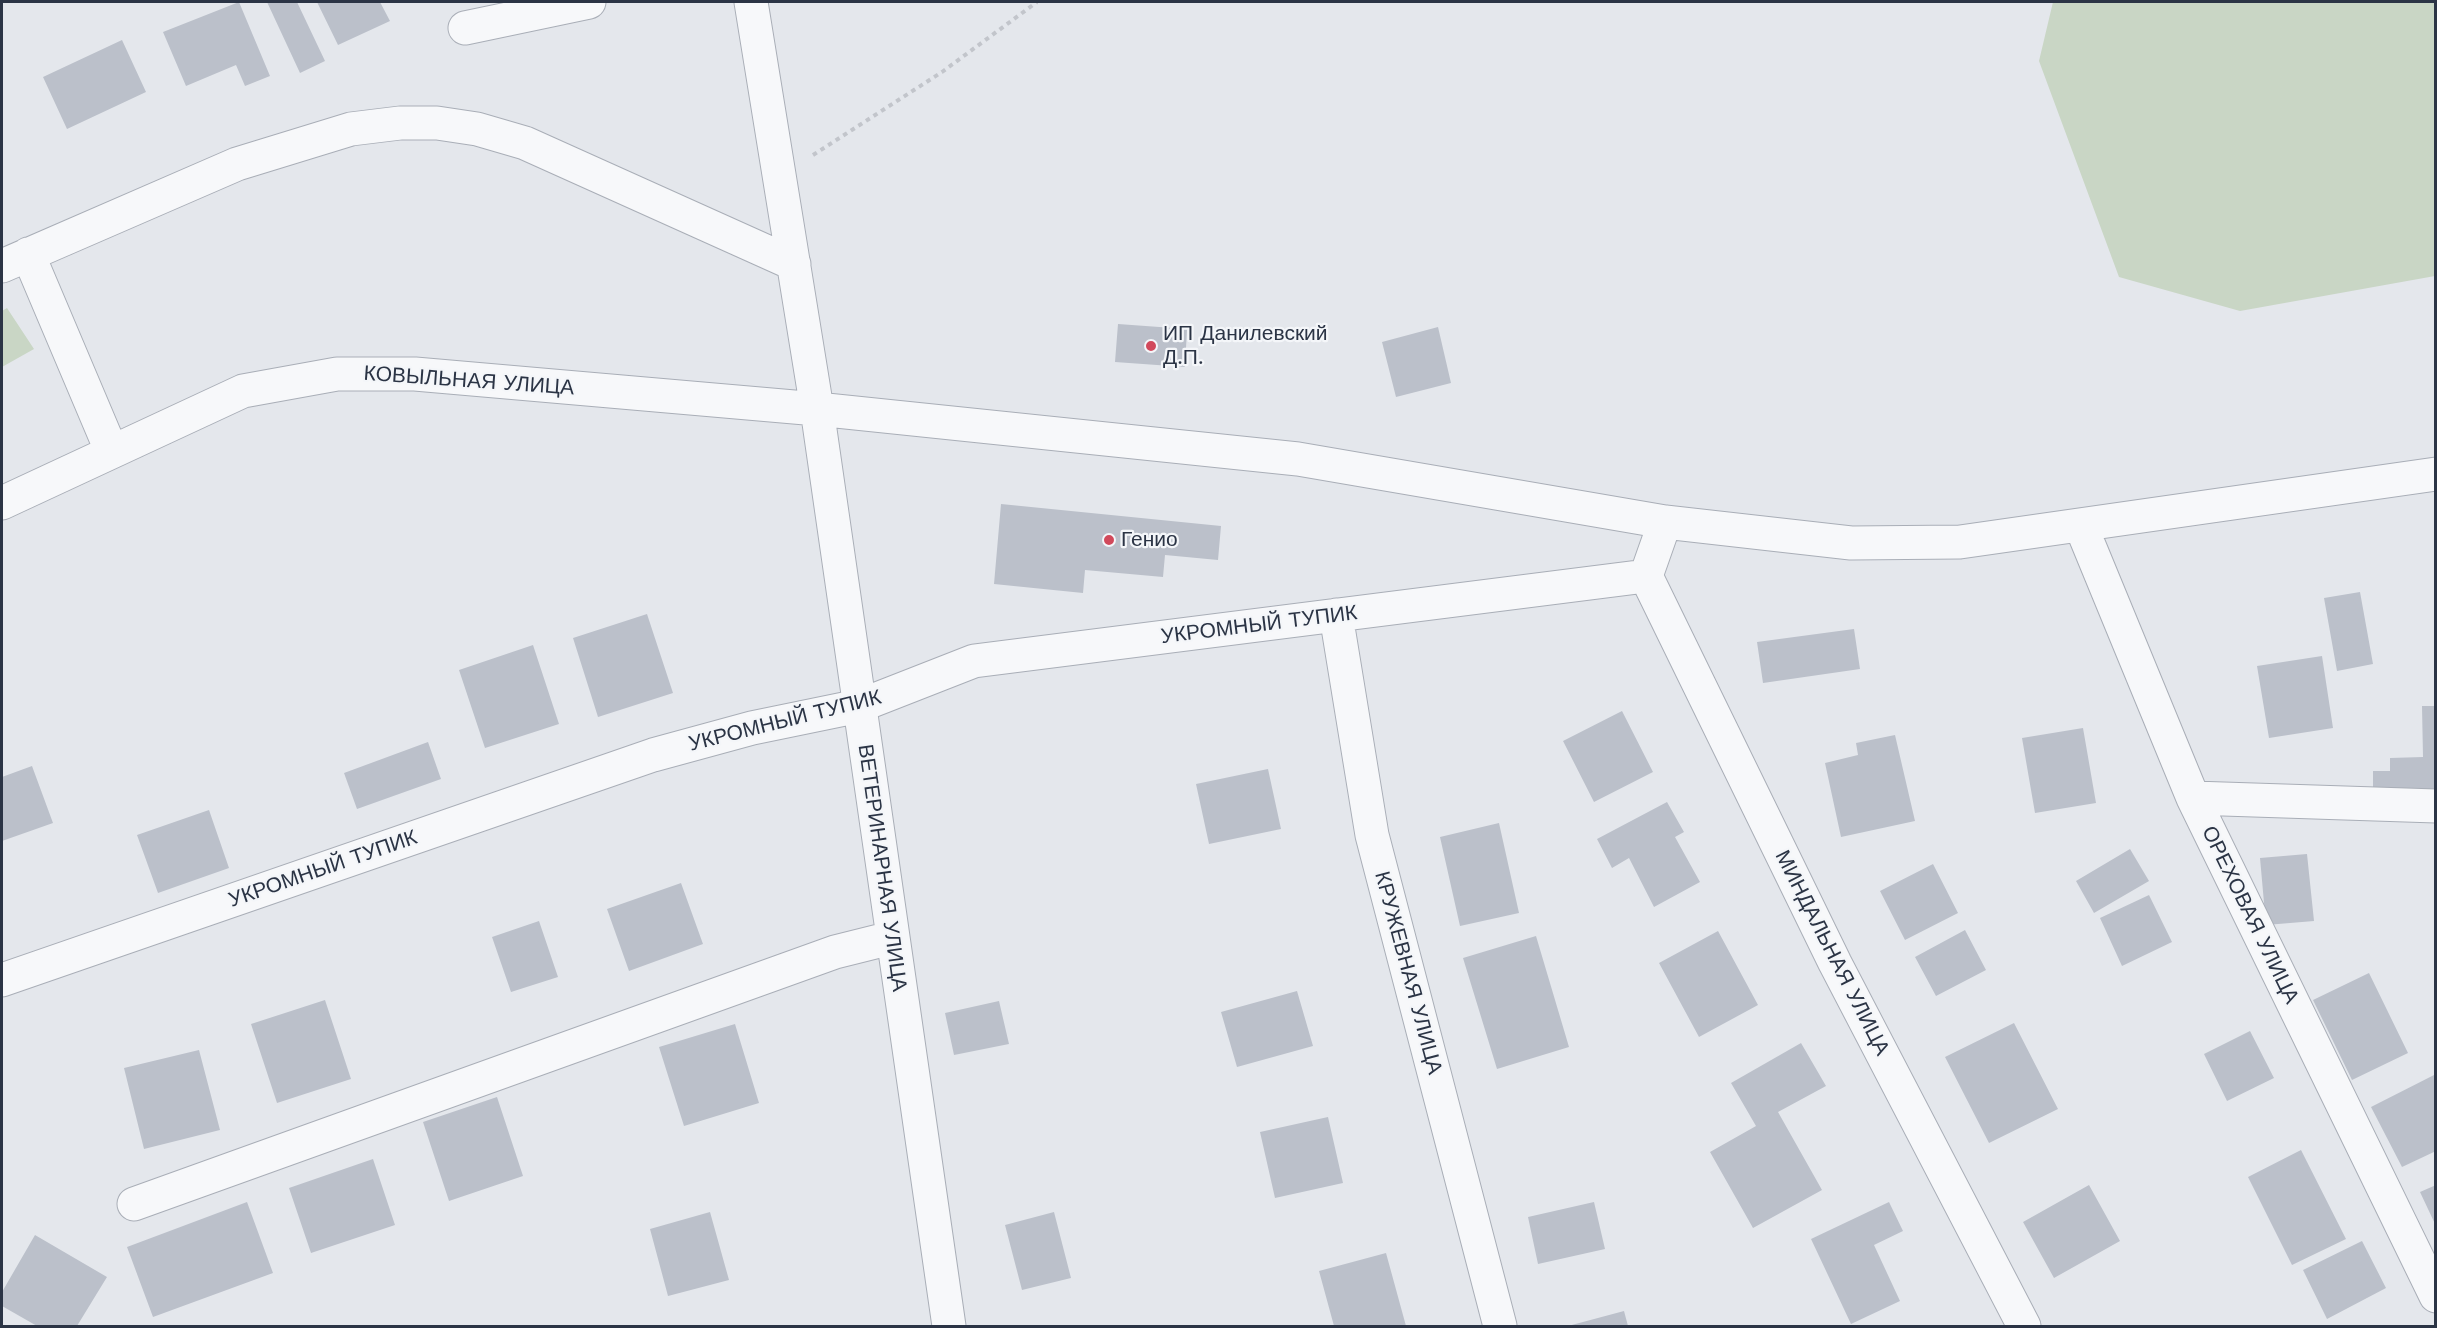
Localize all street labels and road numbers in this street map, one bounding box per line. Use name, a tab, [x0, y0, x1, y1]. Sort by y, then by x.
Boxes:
street label: КОВЫЛЬНАЯ УЛИЦА	[363, 361, 575, 401]
street label: УКРОМНЫЙ ТУПИК	[1159, 600, 1359, 650]
street label: УКРОМНЫЙ ТУПИК	[686, 685, 884, 757]
street label: ВЕТЕРИНАРНАЯ УЛИЦА	[852, 743, 912, 993]
street label: ОРЕХОВАЯ УЛИЦА	[2196, 822, 2304, 1008]
street label: УКРОМНЫЙ ТУПИК	[226, 825, 420, 913]
street label: МИНДАЛЬНАЯ УЛИЦА	[1769, 846, 1895, 1060]
street label: КРУЖЕВНАЯ УЛИЦА	[1369, 869, 1447, 1077]

